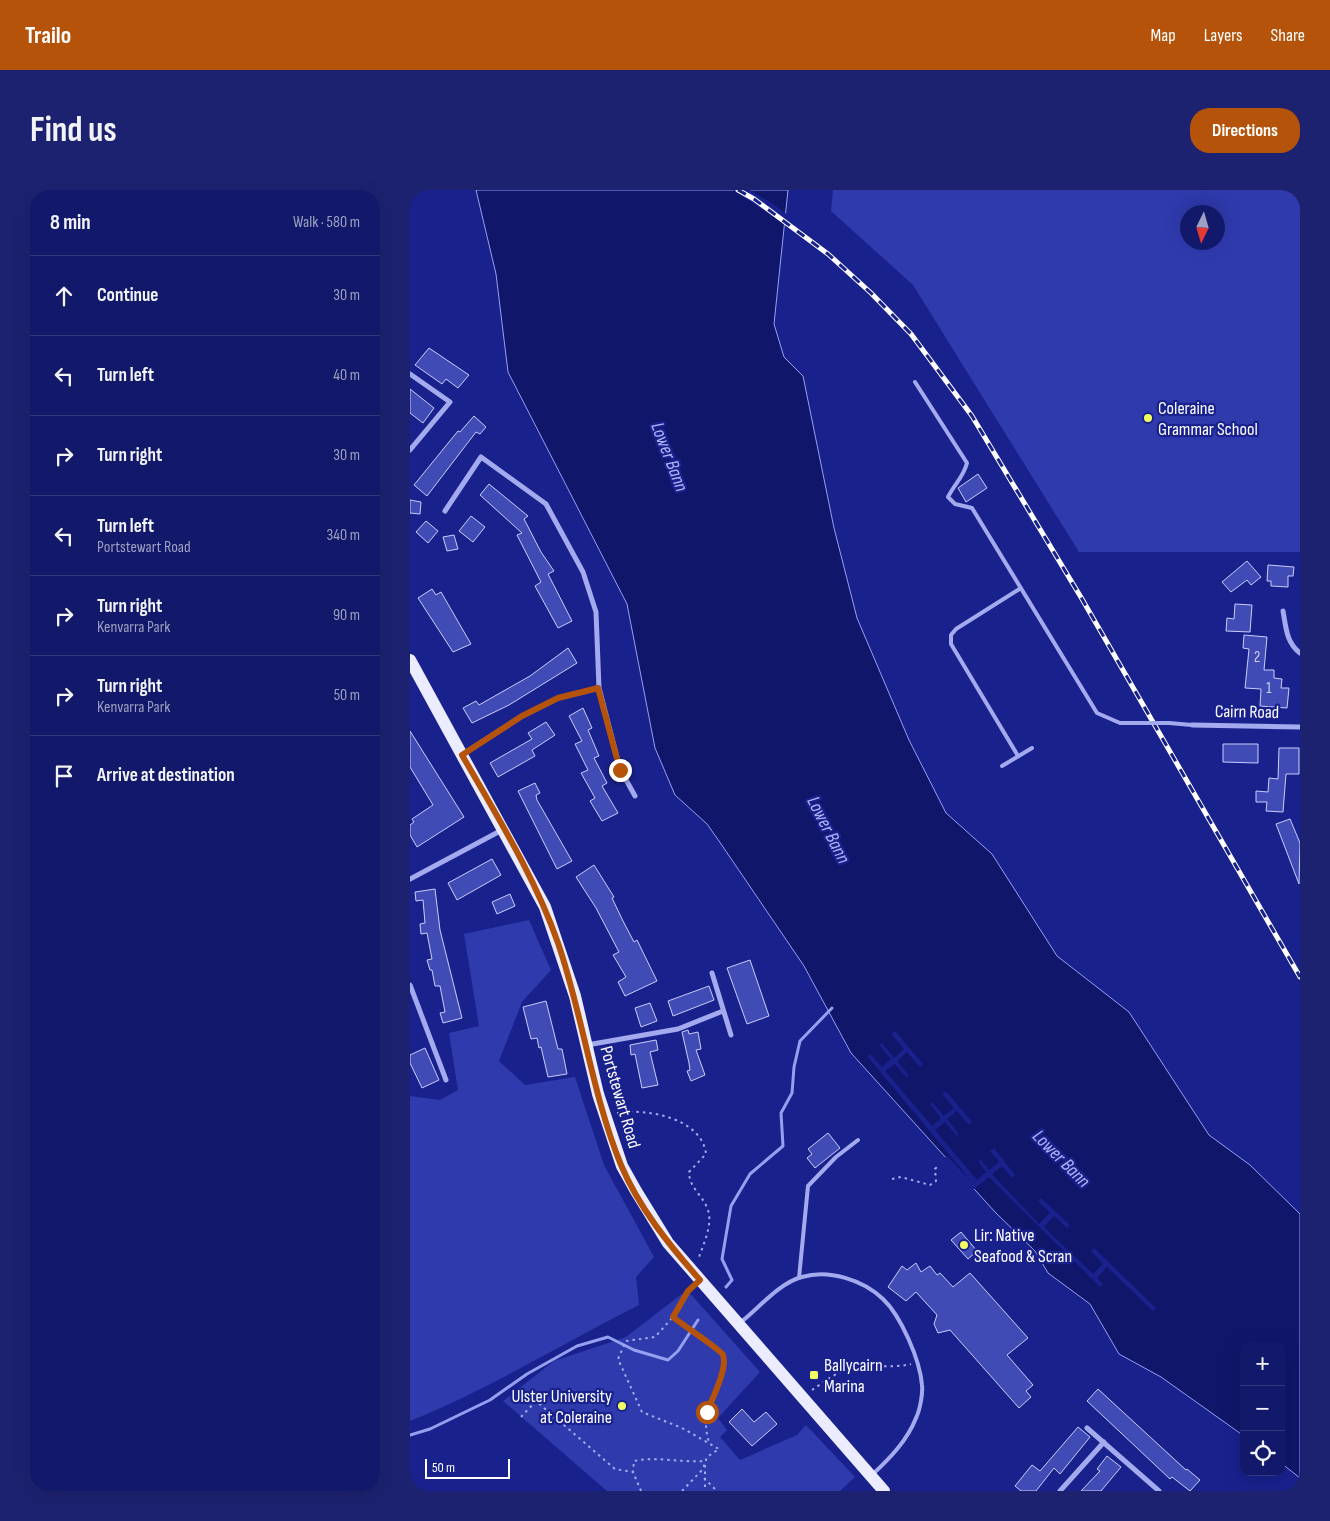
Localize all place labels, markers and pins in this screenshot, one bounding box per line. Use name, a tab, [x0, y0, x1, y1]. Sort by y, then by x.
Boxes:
place label: Coleraine Grammar School	[1158, 398, 1258, 440]
marker: Coleraine Grammar School	[1142, 412, 1154, 424]
place label: Lir: Native Seafood & Scran	[974, 1225, 1072, 1267]
marker: Lir: Native Seafood & Scran	[958, 1239, 970, 1251]
place label: Ballycairn Marina	[824, 1355, 883, 1397]
marker: Ballycairn Marina	[808, 1369, 820, 1381]
place label: Ulster University at Coleraine	[511, 1386, 612, 1428]
marker: Ulster University at Coleraine	[616, 1400, 628, 1412]

